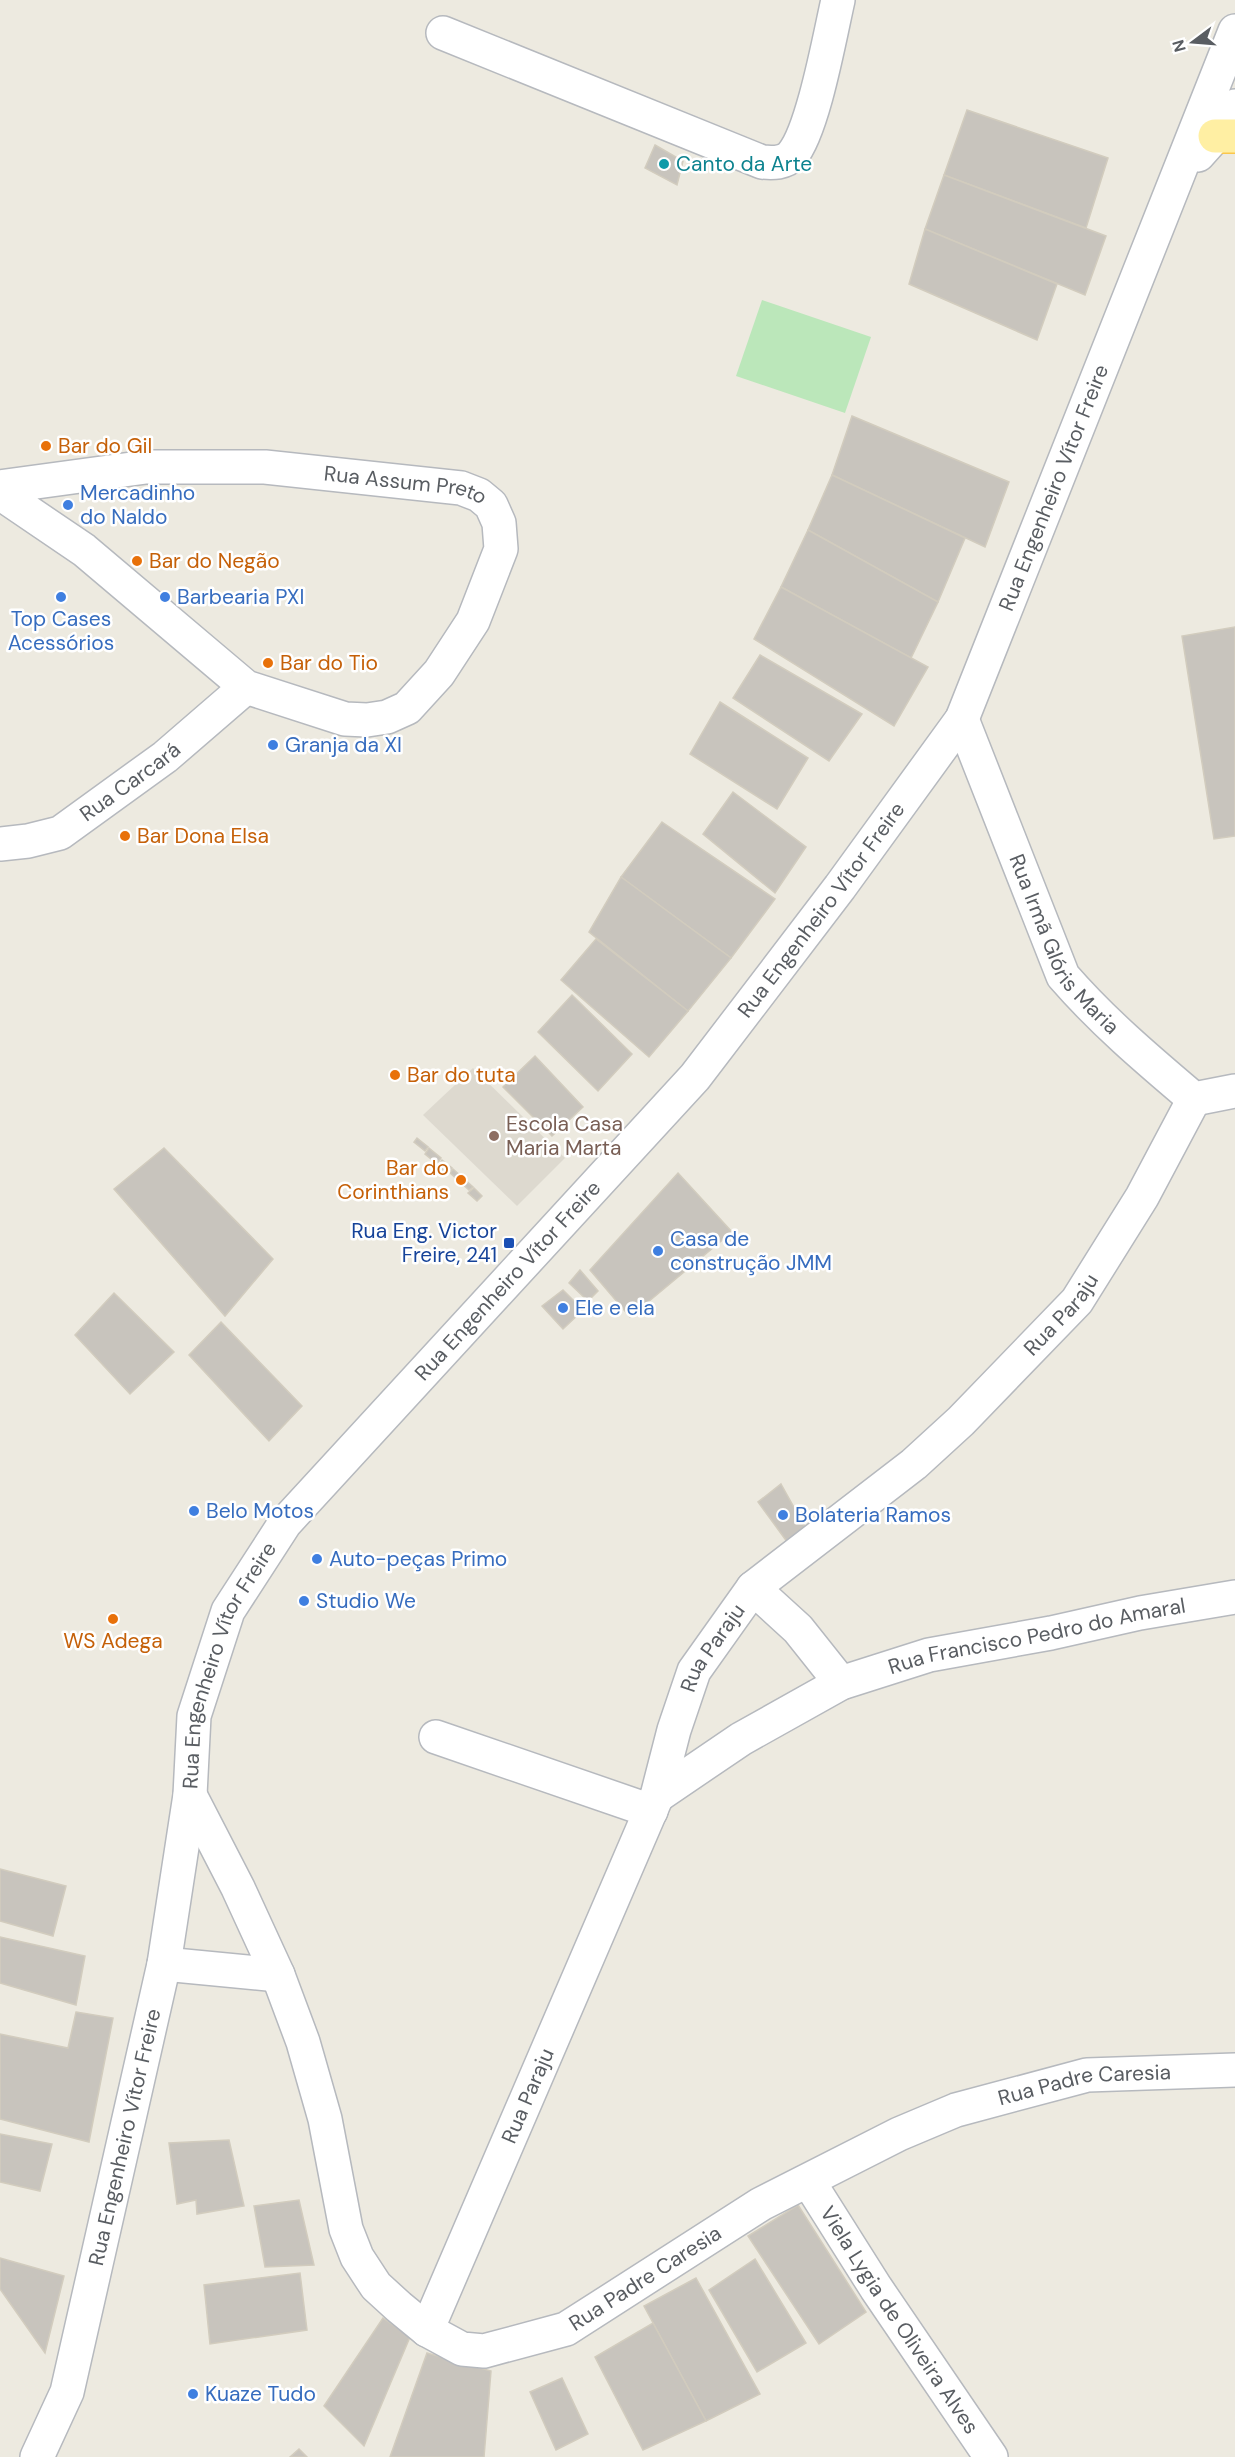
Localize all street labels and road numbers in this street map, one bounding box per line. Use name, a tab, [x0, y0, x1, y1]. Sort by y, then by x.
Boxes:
street label: Rua Engenheiro Vítor Freire	[992, 360, 1115, 615]
street label: Rua Assum Preto	[323, 459, 494, 511]
street label: Rua Carcará	[74, 736, 186, 828]
street label: Rua Engenheiro Vítor Freire	[731, 796, 911, 1023]
street label: Rua Irmã Glóris Maria	[1002, 850, 1125, 1040]
street label: Rua Engenheiro Vítor Freire	[409, 1174, 607, 1387]
street label: Rua Paraju	[1018, 1268, 1105, 1362]
street label: Rua Engenheiro Vítor Freire	[176, 1537, 283, 1790]
street label: Rua Francisco Pedro do Amaral	[885, 1592, 1188, 1681]
street label: Rua Paraju	[674, 1598, 752, 1696]
street label: Rua Engenheiro Vítor Freire	[82, 2006, 167, 2268]
street label: Rua Paraju	[495, 2044, 561, 2148]
street label: Rua Padre Caresia	[995, 2058, 1171, 2112]
street label: Viela Lygia de Oliveira Alves	[814, 2201, 985, 2439]
street label: Rua Padre Caresia	[564, 2219, 727, 2337]

